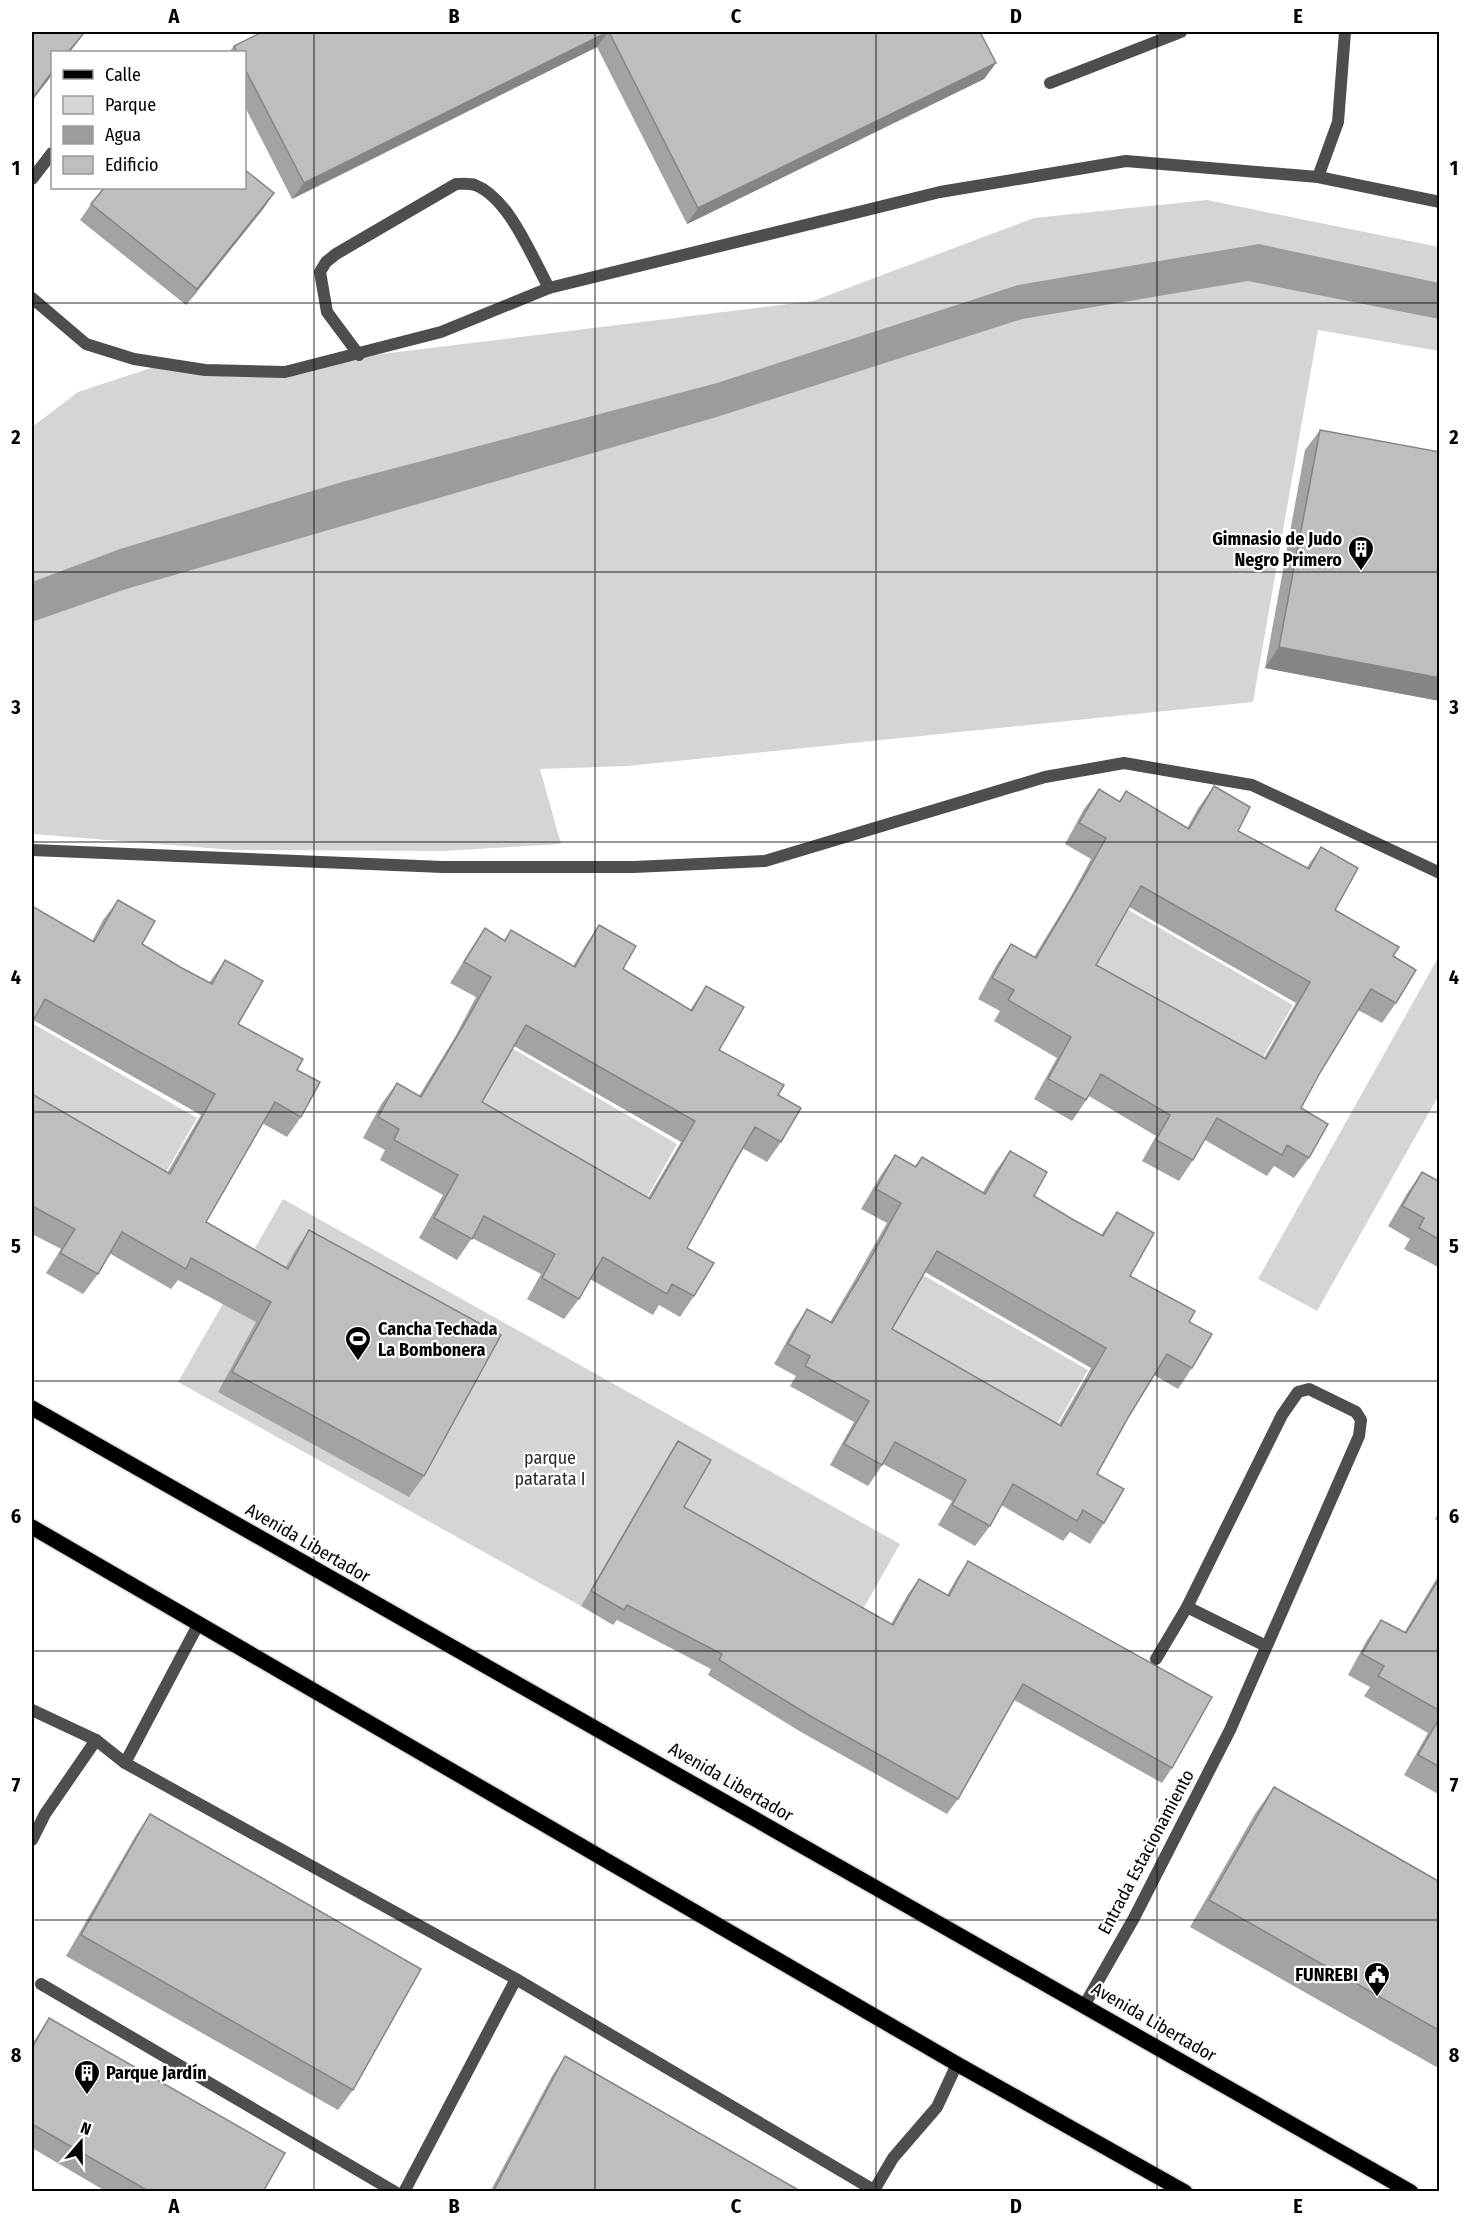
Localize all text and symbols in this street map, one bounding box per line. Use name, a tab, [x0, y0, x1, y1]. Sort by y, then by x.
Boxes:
text: A	[168, 4, 181, 28]
text: B	[448, 4, 460, 28]
text: C	[731, 4, 742, 28]
text: D	[1010, 4, 1022, 28]
text: E	[1293, 4, 1303, 28]
legend	[51, 51, 246, 189]
text: Calle	[105, 64, 141, 86]
text: Parque	[105, 94, 156, 116]
text: Agua	[105, 124, 141, 146]
text: Edificio	[105, 154, 158, 176]
text: 1	[12, 156, 20, 180]
text: 1	[1450, 156, 1458, 180]
text: 2	[10, 425, 21, 449]
text: 2	[1448, 425, 1459, 449]
place label: Gimnasio de Judo Negro Primero	[1212, 528, 1342, 571]
building icon: Gimnasio de Judo Negro Primero	[1346, 534, 1376, 572]
text: 3	[10, 695, 21, 719]
text: 3	[1448, 695, 1459, 719]
text: 4	[11, 965, 21, 989]
text: 4	[1449, 965, 1459, 989]
text: 5	[11, 1234, 21, 1258]
text: 5	[1449, 1234, 1459, 1258]
place label: Cancha Techada La Bombonera	[378, 1318, 498, 1361]
sports icon: Cancha Techada La Bombonera	[343, 1324, 373, 1362]
park label: parque patarata I	[515, 1447, 585, 1490]
street label: Avenida Libertador	[242, 1498, 375, 1588]
text: 6	[11, 1504, 21, 1528]
text: 6	[1449, 1504, 1459, 1528]
street label: Avenida Libertador	[665, 1737, 798, 1827]
street label: Entrada Estacionamiento	[1093, 1766, 1199, 1938]
text: 7	[12, 1773, 21, 1797]
text: 7	[1450, 1773, 1459, 1797]
public building icon: FUNREBI	[1362, 1960, 1392, 1998]
place label: FUNREBI	[1295, 1964, 1358, 1986]
street label: Avenida Libertador	[1088, 1977, 1221, 2067]
text: 8	[11, 2043, 22, 2067]
text: 8	[1449, 2043, 1460, 2067]
building icon: Parque Jardín	[72, 2058, 102, 2096]
place label: Parque Jardín	[106, 2062, 207, 2084]
north arrow	[51, 2112, 111, 2172]
text: N	[78, 2118, 94, 2139]
text: A	[168, 2194, 181, 2218]
text: B	[448, 2194, 460, 2218]
text: C	[731, 2194, 742, 2218]
text: D	[1010, 2194, 1022, 2218]
text: E	[1293, 2194, 1303, 2218]

